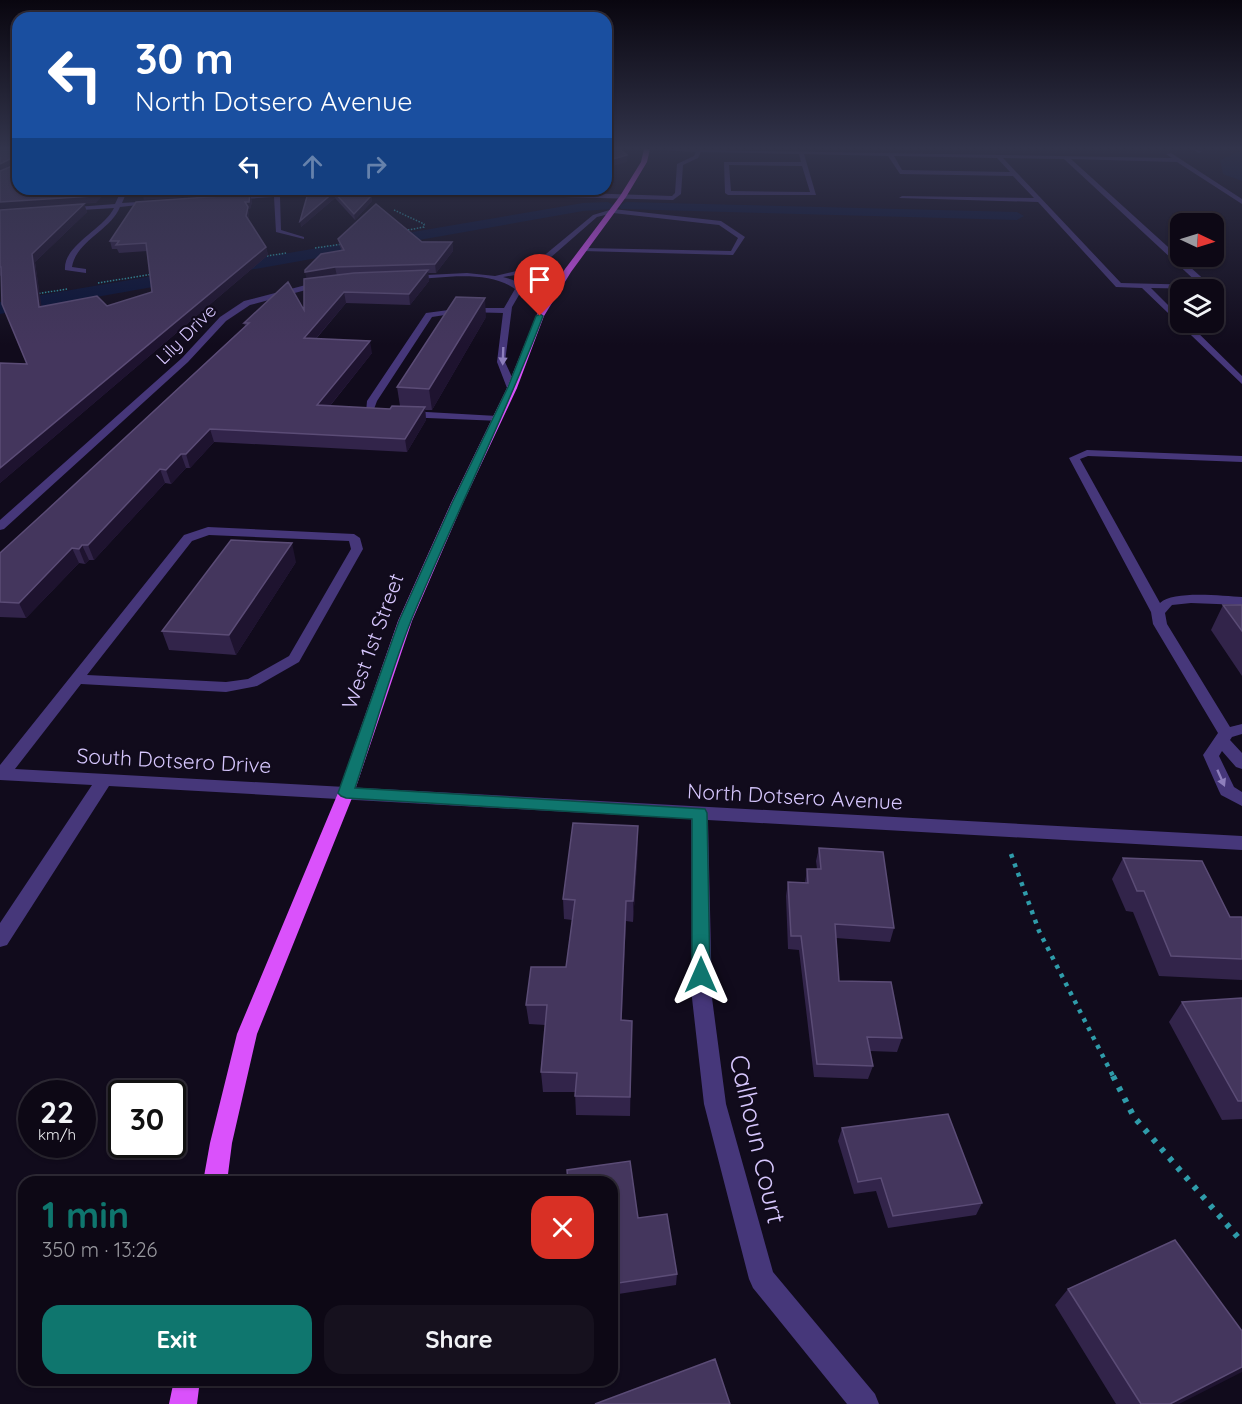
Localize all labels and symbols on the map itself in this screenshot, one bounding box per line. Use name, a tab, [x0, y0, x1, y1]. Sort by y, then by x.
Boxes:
north arrow	[1170, 213, 1224, 267]
pin	[514, 254, 565, 316]
street label: Lily Drive	[151, 299, 221, 369]
one-way arrow	[499, 347, 508, 366]
street label: West 1st Street	[335, 570, 409, 712]
street label: South Dotsero Drive	[76, 742, 272, 778]
one-way arrow	[1216, 770, 1226, 788]
street label: North Dotsero Avenue	[687, 777, 903, 815]
position arrow	[669, 943, 733, 1007]
street label: Calhoun Court	[723, 1051, 793, 1227]
speed limit sign: 30	[108, 1080, 186, 1158]

